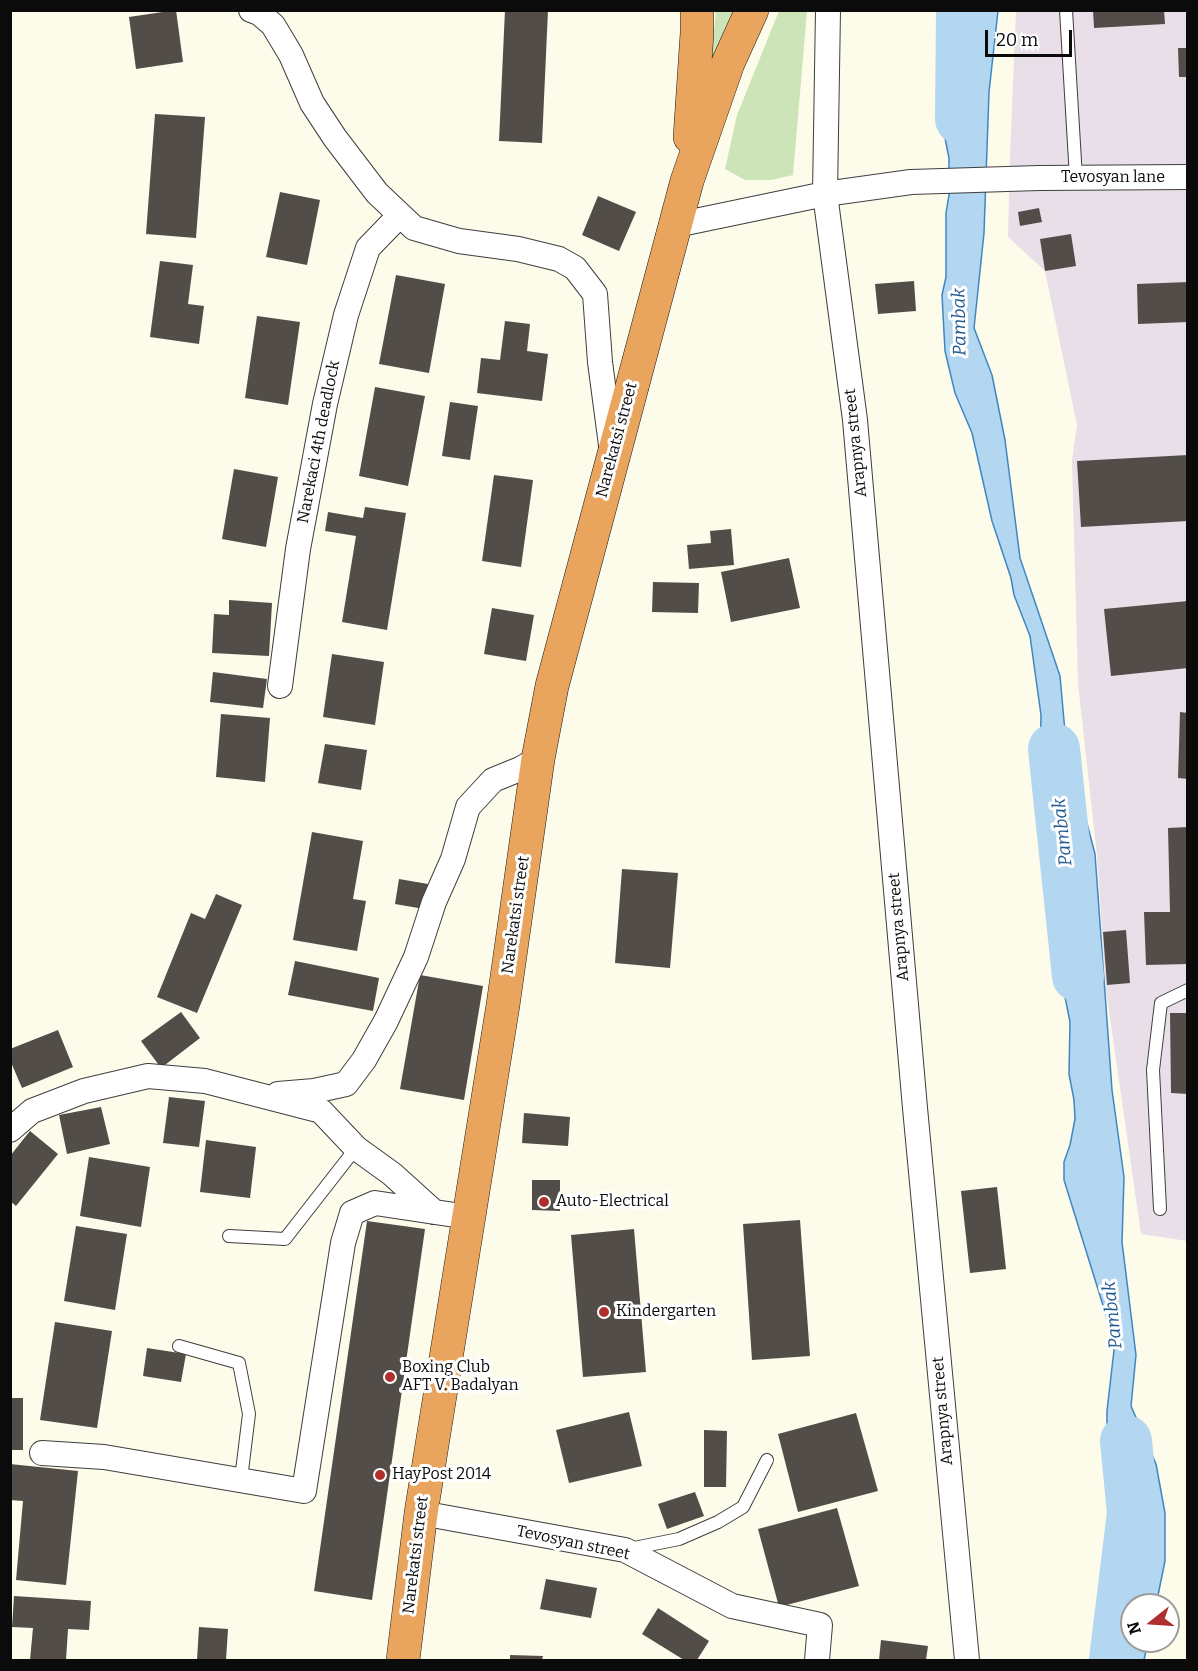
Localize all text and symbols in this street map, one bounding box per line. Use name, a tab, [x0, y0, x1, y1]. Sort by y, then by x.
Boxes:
scale bar	[988, 18, 1075, 56]
text: 20 m	[996, 29, 1038, 51]
street label: Tevosyan lane	[1061, 168, 1165, 188]
water label: Pambak	[949, 288, 971, 356]
street label: Narekaci 4th deadlock	[294, 359, 344, 525]
street label: Narekatsi street	[592, 380, 642, 500]
street label: Arapnya street	[841, 388, 871, 498]
water label: Pambak	[1049, 797, 1077, 867]
street label: Narekatsi street	[498, 855, 534, 975]
street label: Arapnya street	[885, 872, 913, 982]
place label: Auto-Electrical	[556, 1192, 669, 1212]
marker: Auto-Electrical	[537, 1195, 551, 1209]
water label: Pambak	[1099, 1280, 1127, 1350]
place label: Kindergarten	[616, 1302, 716, 1322]
marker: Kindergarten	[597, 1305, 611, 1319]
street label: Arapnya street	[929, 1356, 957, 1466]
place label: Boxing Club AFT V. Badalyan	[402, 1358, 519, 1396]
marker: Boxing Club AFT V. Badalyan	[383, 1370, 397, 1384]
place label: HayPost 2014	[392, 1465, 491, 1485]
marker: HayPost 2014	[373, 1468, 387, 1482]
street label: Narekatsi street	[399, 1495, 433, 1615]
street label: Tevosyan street	[515, 1522, 631, 1564]
north arrow	[1120, 1593, 1180, 1653]
text: N	[1123, 1619, 1145, 1637]

